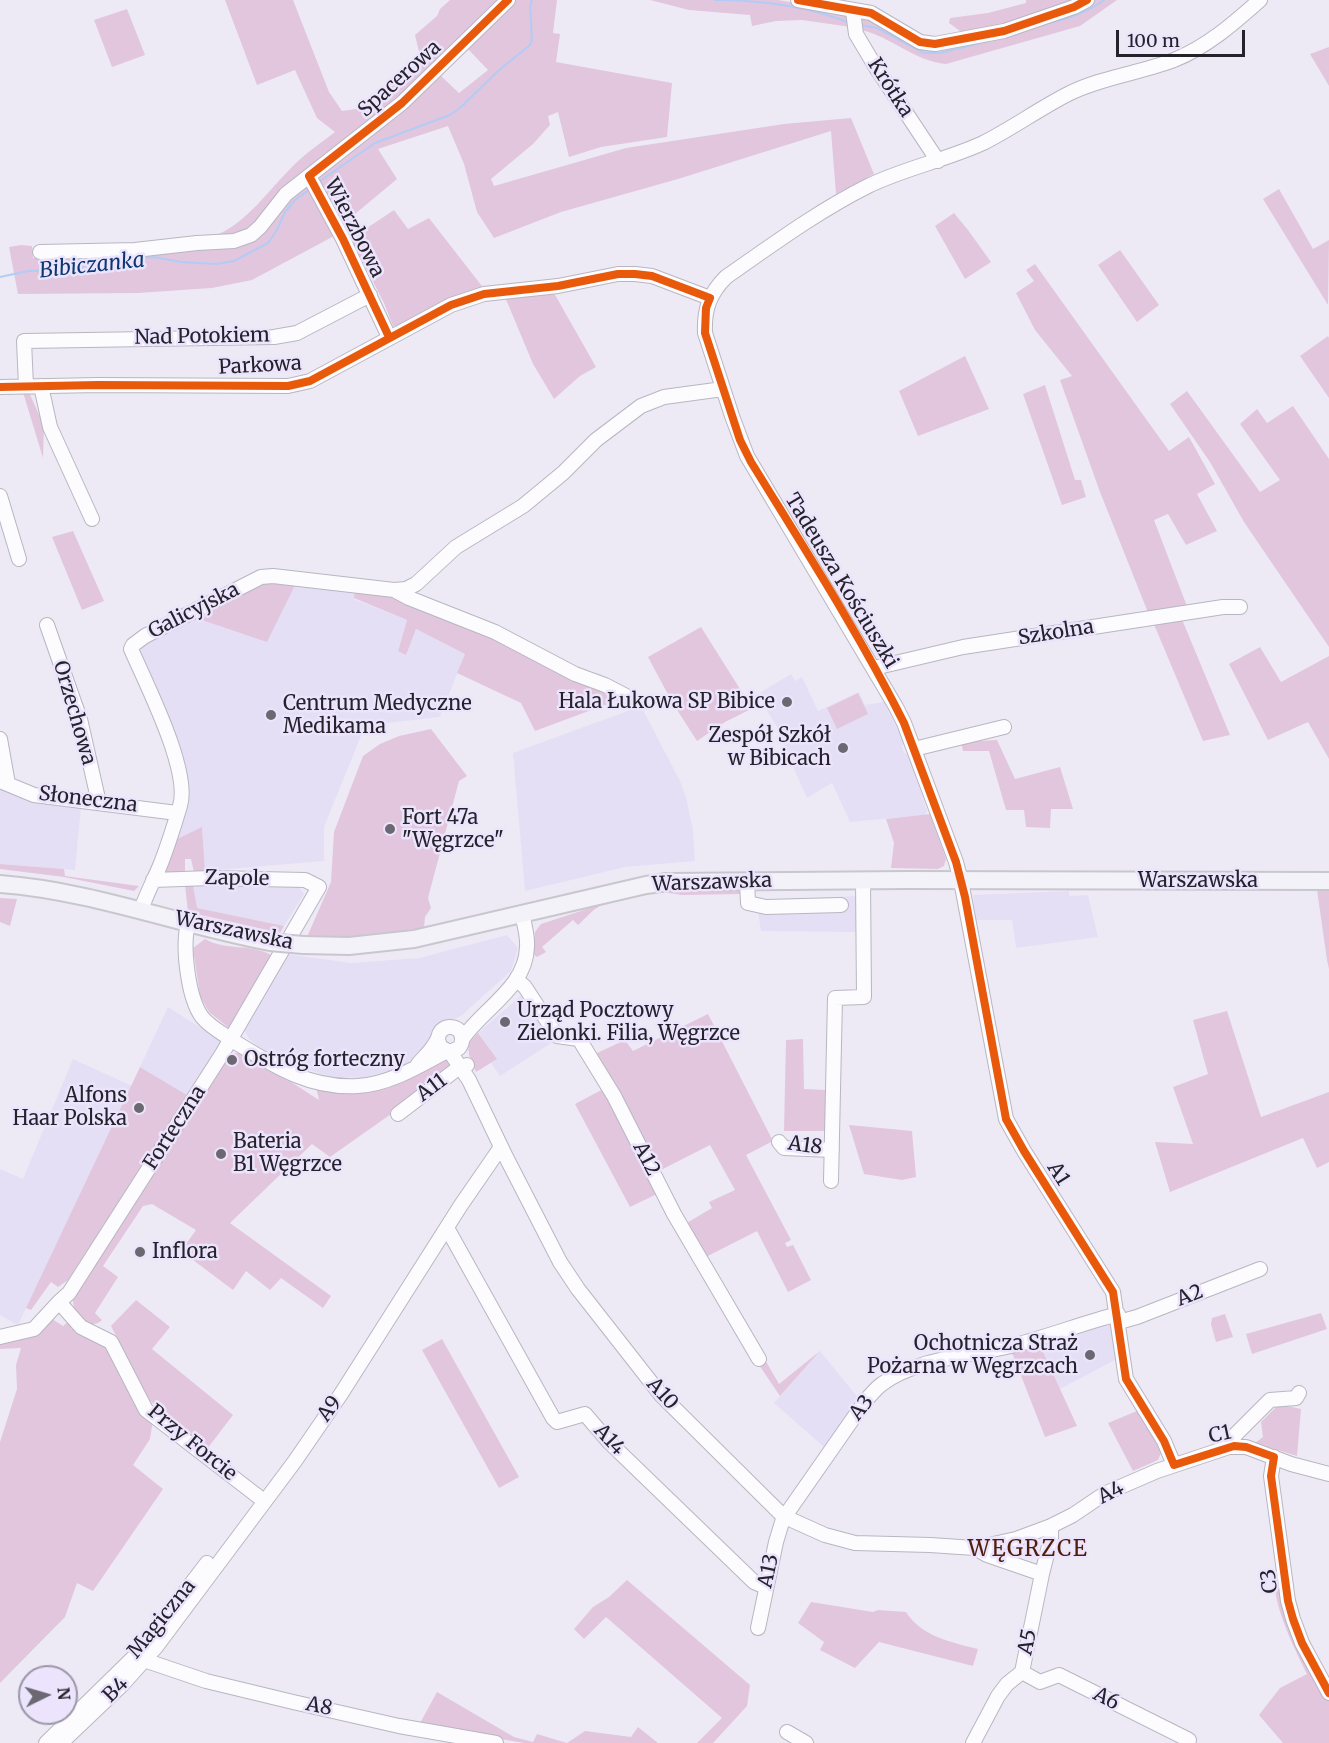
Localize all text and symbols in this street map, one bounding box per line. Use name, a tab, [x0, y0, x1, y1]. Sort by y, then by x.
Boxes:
scale bar	[1119, 18, 1248, 56]
text: 100 m	[1127, 29, 1180, 52]
street label: Spacerowa	[354, 36, 446, 122]
street label: Krótka	[862, 54, 918, 122]
street label: Wierzbowa	[319, 174, 389, 282]
water label: Bibiczanka	[38, 248, 146, 284]
street label: Nad Potokiem	[134, 324, 270, 350]
street label: Parkowa	[218, 352, 302, 380]
street label: Tadeusza Kościuszki	[779, 489, 903, 673]
street label: Galicyjska	[145, 578, 243, 644]
street label: Szkolna	[1016, 615, 1096, 651]
street label: Orzechowa	[48, 658, 100, 768]
place label: Hala Łukowa SP Bibice	[559, 690, 775, 714]
place label: Centrum Medyczne Medikama	[283, 692, 472, 739]
marker: Hala Łukowa SP Bibice	[780, 695, 794, 709]
marker: Centrum Medyczne Medikama	[264, 708, 278, 722]
place label: Zespół Szkół w Bibicach	[708, 724, 831, 771]
marker: Zespół Szkół w Bibicach	[836, 741, 850, 755]
street label: Słoneczna	[37, 782, 139, 818]
place label: Fort 47a "Węgrzce"	[402, 806, 504, 853]
marker: Fort 47a "Węgrzce"	[383, 822, 397, 836]
street label: Zapole	[204, 866, 270, 892]
street label: Warszawska	[652, 869, 772, 897]
street label: Warszawska	[1138, 869, 1258, 893]
street label: Warszawska	[173, 907, 295, 955]
place label: Urząd Pocztowy Zielonki. Filia, Węgrzce	[517, 999, 740, 1046]
marker: Urząd Pocztowy Zielonki. Filia, Węgrzce	[498, 1015, 512, 1029]
place label: Ostróg forteczny	[244, 1048, 405, 1072]
marker: Ostróg forteczny	[225, 1053, 239, 1067]
street label: A11	[412, 1069, 452, 1107]
street label: Forteczna	[139, 1081, 211, 1175]
place label: Alfons Haar Polska	[13, 1084, 127, 1131]
marker: Alfons Haar Polska	[132, 1101, 146, 1115]
place label: Bateria B1 Węgrzce	[233, 1130, 342, 1177]
street label: A18	[786, 1132, 824, 1160]
street label: A12	[627, 1138, 665, 1180]
marker: Bateria B1 Węgrzce	[214, 1147, 228, 1161]
street label: A1	[1042, 1158, 1074, 1190]
place label: Inflora	[152, 1240, 218, 1264]
marker: Inflora	[133, 1245, 147, 1259]
street label: A2	[1173, 1280, 1207, 1312]
place label: Ochotnicza Straż Pożarna w Węgrzcach	[867, 1332, 1078, 1379]
marker: Ochotnicza Straż Pożarna w Węgrzcach	[1083, 1348, 1097, 1362]
street label: A10	[641, 1373, 683, 1415]
street label: A3	[845, 1391, 879, 1425]
street label: A9	[313, 1392, 347, 1426]
street label: Przy Forcie	[143, 1400, 241, 1486]
street label: A14	[589, 1419, 629, 1461]
street label: C1	[1207, 1421, 1233, 1449]
street label: A4	[1094, 1476, 1128, 1510]
district label: WĘGRZCE	[968, 1537, 1088, 1563]
street label: A13	[754, 1552, 784, 1590]
street label: C3	[1257, 1568, 1283, 1594]
street label: Magiczna	[123, 1575, 201, 1663]
street label: A5	[1014, 1627, 1042, 1657]
north arrow	[18, 1665, 78, 1725]
street label: B4	[98, 1672, 134, 1708]
street label: A6	[1089, 1682, 1123, 1716]
text: N	[53, 1686, 74, 1701]
street label: A8	[304, 1693, 334, 1721]

